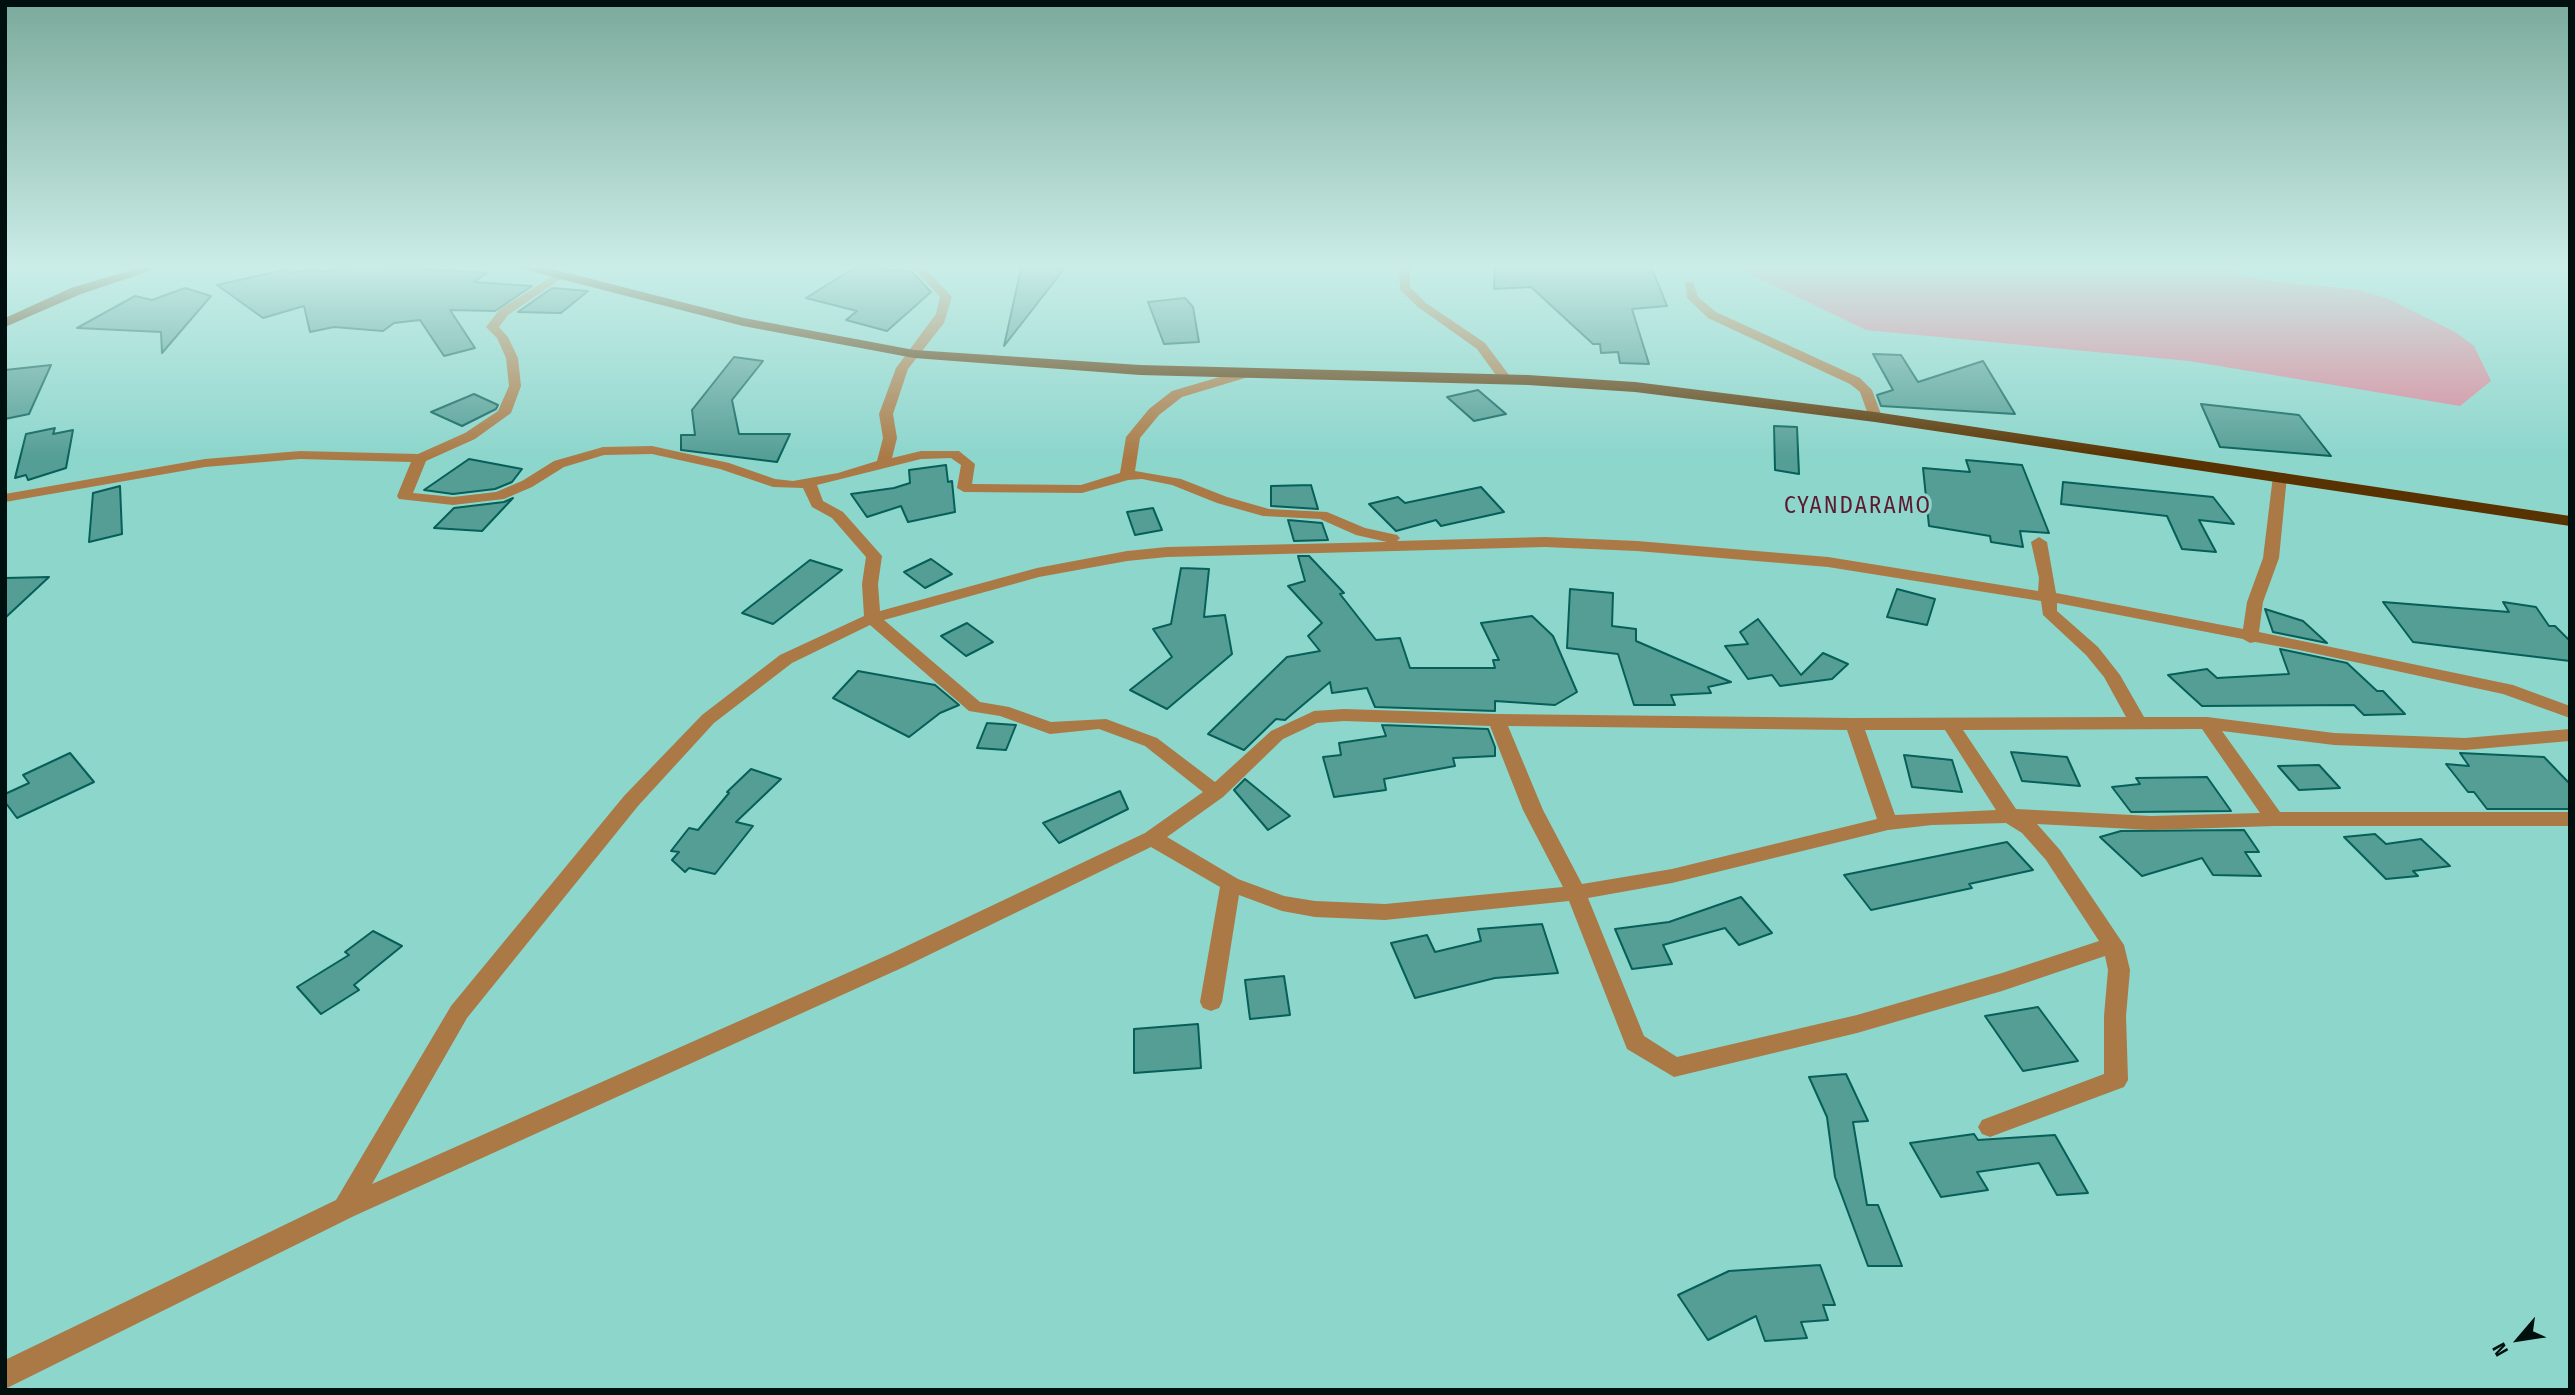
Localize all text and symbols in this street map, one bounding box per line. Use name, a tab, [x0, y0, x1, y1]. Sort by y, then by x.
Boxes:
district label: CYANDARAMO	[1785, 493, 1931, 521]
north arrow	[2484, 1304, 2554, 1374]
text: N	[2487, 1339, 2513, 1360]

